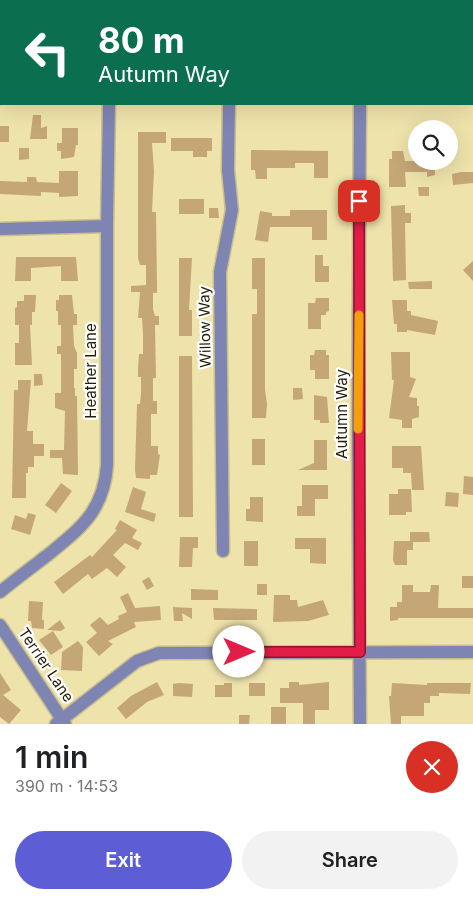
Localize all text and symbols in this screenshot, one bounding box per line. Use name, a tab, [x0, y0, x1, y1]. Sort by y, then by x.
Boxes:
text: 80 m	[98, 19, 185, 61]
icon: left	[15, 20, 80, 85]
text: Autumn Way	[98, 61, 230, 87]
map controls	[408, 120, 458, 170]
button: search	[408, 120, 458, 170]
pin	[338, 180, 380, 222]
icon: arrive	[345, 187, 373, 215]
street label: Willow Way	[194, 286, 215, 368]
street label: Heather Lane	[81, 323, 100, 419]
street label: Autumn Way	[332, 368, 351, 459]
street label: Terrier Lane	[15, 624, 78, 706]
position arrow	[212, 625, 264, 677]
text: 1 min	[15, 739, 88, 775]
button: close	[406, 741, 458, 793]
text: 390 m · 14:53	[15, 776, 118, 796]
button: Exit	[15, 831, 232, 889]
button: Share	[242, 831, 458, 889]

